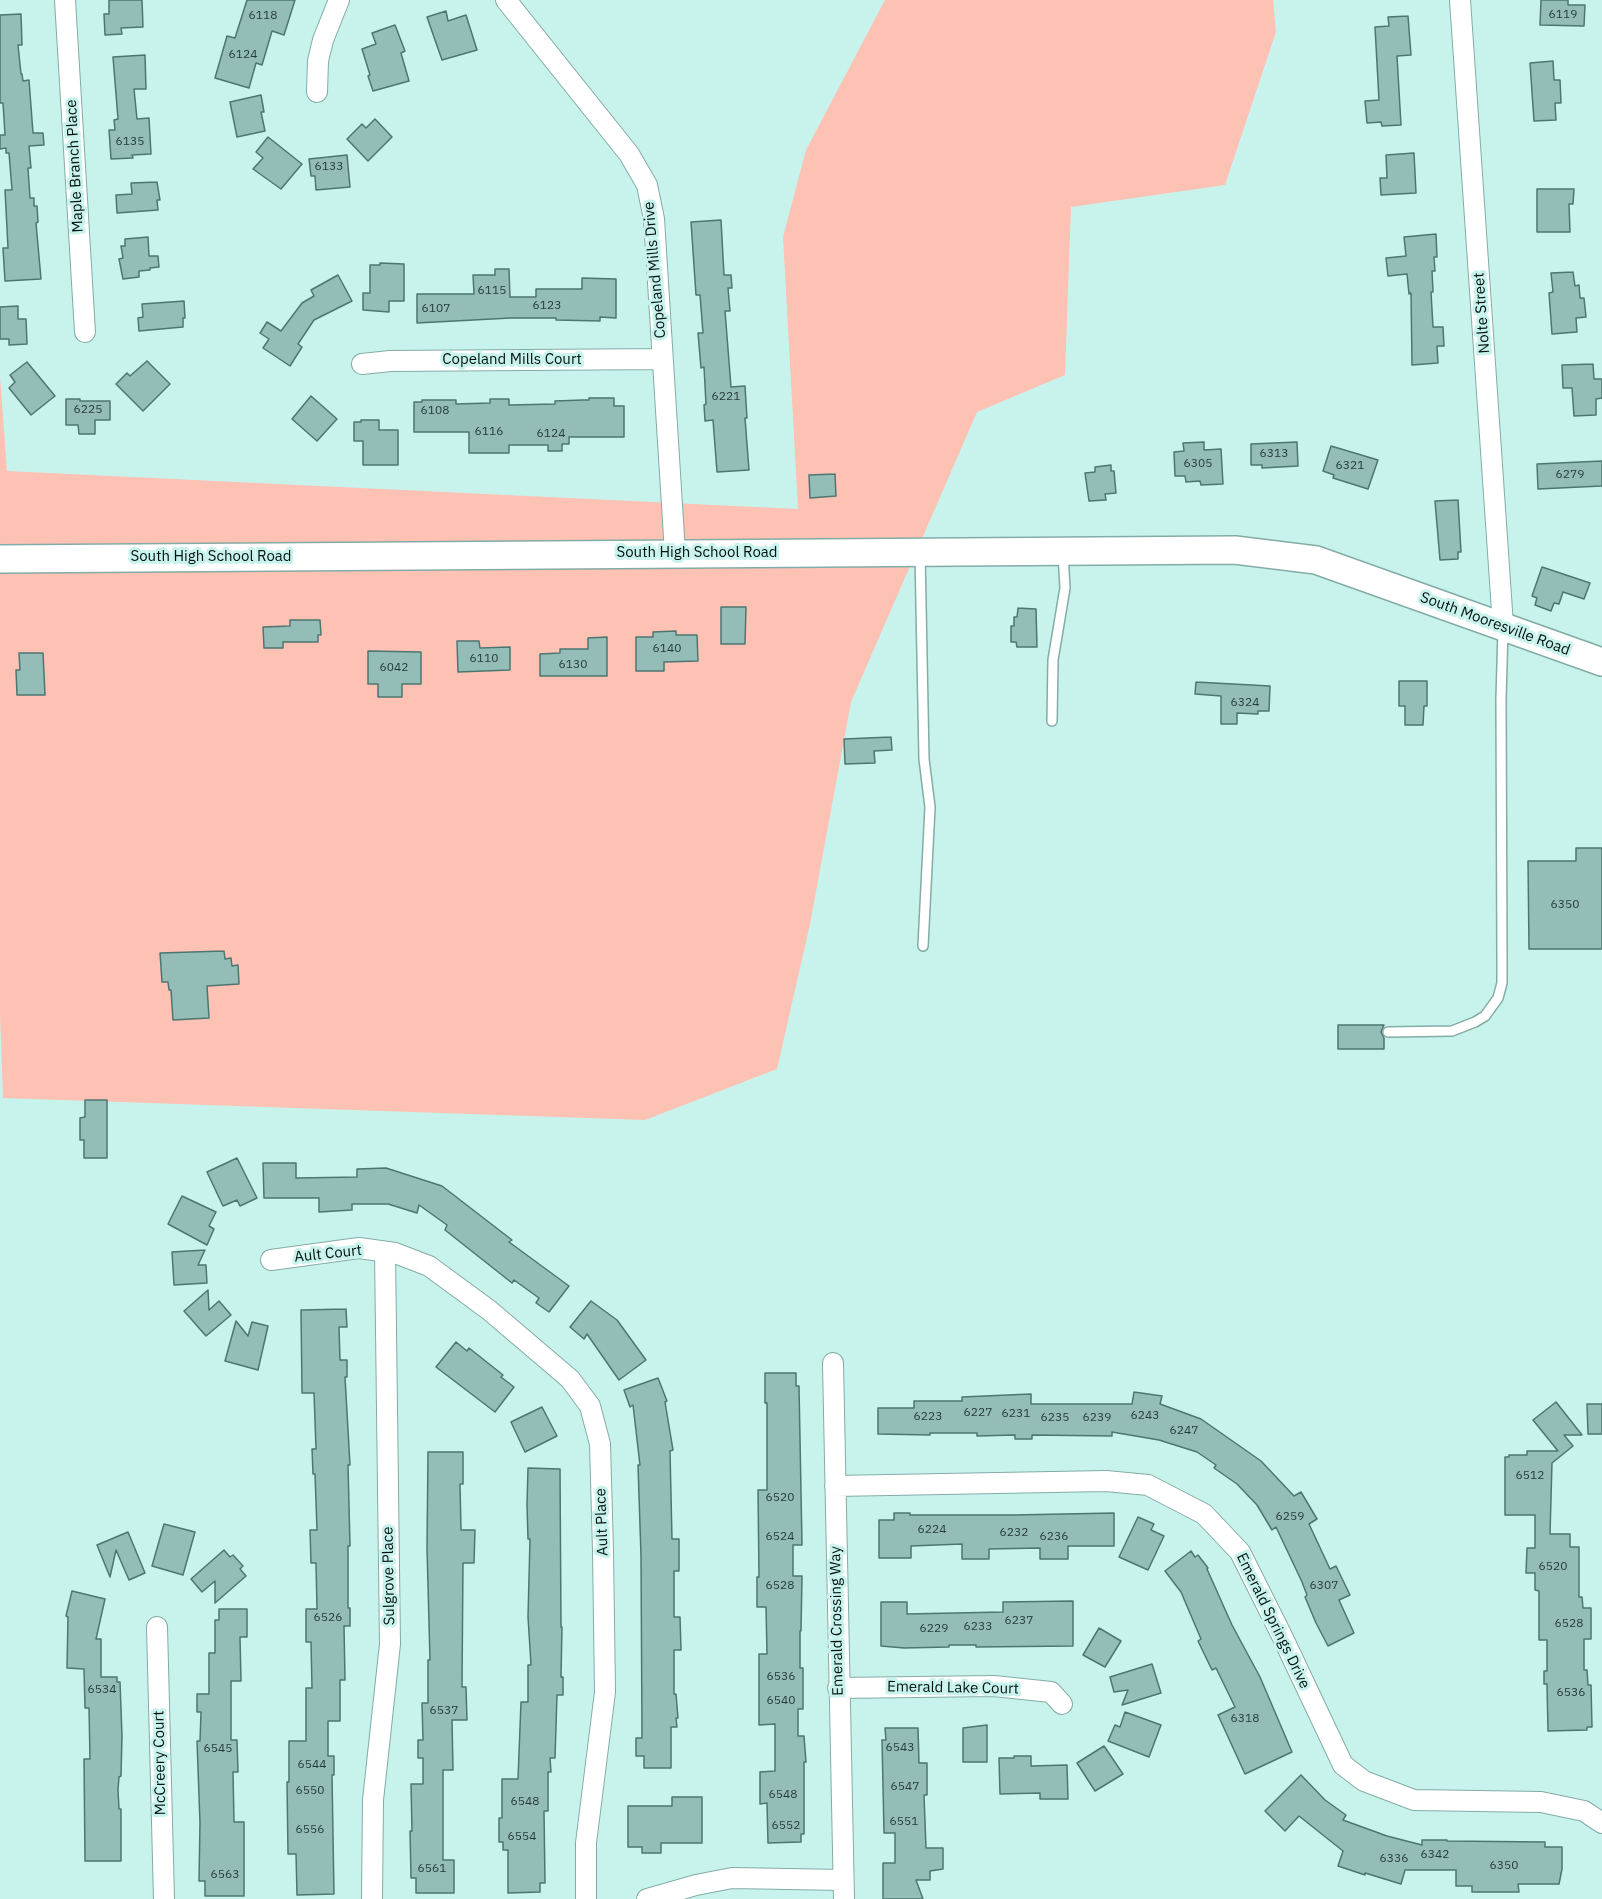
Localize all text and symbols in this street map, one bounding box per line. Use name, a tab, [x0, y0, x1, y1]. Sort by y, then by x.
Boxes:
house number: 6119	[1549, 8, 1577, 22]
house number: 6118	[249, 9, 277, 23]
house number: 6124	[229, 48, 257, 62]
street label: Maple Branch Place	[63, 99, 87, 233]
house number: 6135	[116, 135, 144, 149]
house number: 6133	[315, 160, 343, 174]
street label: Copeland Mills Drive	[640, 201, 670, 339]
street label: Nolte Street	[1470, 272, 1494, 354]
house number: 6115	[478, 284, 506, 298]
house number: 6123	[533, 299, 561, 313]
house number: 6107	[422, 302, 450, 316]
street label: Copeland Mills Court	[442, 351, 582, 369]
house number: 6221	[712, 390, 740, 404]
house number: 6225	[74, 403, 102, 417]
house number: 6108	[421, 404, 449, 418]
house number: 6116	[475, 425, 503, 439]
house number: 6124	[537, 427, 565, 441]
house number: 6313	[1260, 447, 1288, 461]
house number: 6305	[1184, 457, 1212, 471]
house number: 6321	[1336, 459, 1364, 473]
house number: 6279	[1556, 468, 1584, 482]
street label: South High School Road	[617, 544, 777, 562]
street label: South High School Road	[131, 548, 291, 566]
street label: South Mooresville Road	[1418, 588, 1572, 660]
house number: 6140	[653, 642, 681, 656]
house number: 6110	[470, 652, 498, 666]
house number: 6130	[559, 658, 587, 672]
house number: 6042	[380, 661, 408, 675]
house number: 6324	[1231, 696, 1259, 710]
house number: 6350	[1551, 898, 1579, 912]
street label: Ault Court	[293, 1241, 363, 1267]
house number: 6227	[964, 1406, 992, 1420]
house number: 6231	[1002, 1407, 1030, 1421]
house number: 6243	[1131, 1409, 1159, 1423]
house number: 6223	[914, 1410, 942, 1424]
house number: 6235	[1041, 1411, 1069, 1425]
house number: 6239	[1083, 1411, 1111, 1425]
house number: 6247	[1170, 1424, 1198, 1438]
house number: 6512	[1516, 1469, 1544, 1483]
street label: Ault Place	[592, 1488, 612, 1556]
house number: 6520	[766, 1491, 794, 1505]
house number: 6259	[1276, 1510, 1304, 1524]
house number: 6224	[918, 1523, 946, 1537]
street label: Sulgrove Place	[379, 1526, 399, 1626]
house number: 6232	[1000, 1526, 1028, 1540]
house number: 6524	[766, 1530, 794, 1544]
house number: 6236	[1040, 1530, 1068, 1544]
street label: Emerald Crossing Way	[827, 1546, 847, 1696]
street label: Emerald Springs Drive	[1232, 1550, 1314, 1692]
house number: 6520	[1539, 1560, 1567, 1574]
house number: 6528	[766, 1579, 794, 1593]
house number: 6307	[1310, 1579, 1338, 1593]
house number: 6526	[314, 1611, 342, 1625]
house number: 6237	[1005, 1614, 1033, 1628]
house number: 6528	[1555, 1617, 1583, 1631]
house number: 6233	[964, 1620, 992, 1634]
house number: 6229	[920, 1622, 948, 1636]
house number: 6536	[767, 1670, 795, 1684]
street label: Emerald Lake Court	[887, 1678, 1019, 1698]
house number: 6534	[88, 1683, 116, 1697]
house number: 6536	[1557, 1686, 1585, 1700]
house number: 6540	[767, 1694, 795, 1708]
house number: 6537	[430, 1704, 458, 1718]
street label: McCreery Court	[150, 1711, 170, 1815]
house number: 6318	[1231, 1712, 1259, 1726]
house number: 6543	[886, 1741, 914, 1755]
house number: 6545	[204, 1742, 232, 1756]
house number: 6544	[298, 1758, 326, 1772]
house number: 6547	[891, 1780, 919, 1794]
house number: 6550	[296, 1784, 324, 1798]
house number: 6548	[769, 1788, 797, 1802]
house number: 6548	[511, 1795, 539, 1809]
house number: 6551	[890, 1815, 918, 1829]
house number: 6552	[772, 1819, 800, 1833]
house number: 6556	[296, 1823, 324, 1837]
house number: 6554	[508, 1830, 536, 1844]
house number: 6342	[1421, 1848, 1449, 1862]
house number: 6336	[1380, 1852, 1408, 1866]
house number: 6350	[1490, 1859, 1518, 1873]
house number: 6561	[418, 1862, 446, 1876]
house number: 6563	[211, 1868, 239, 1882]

